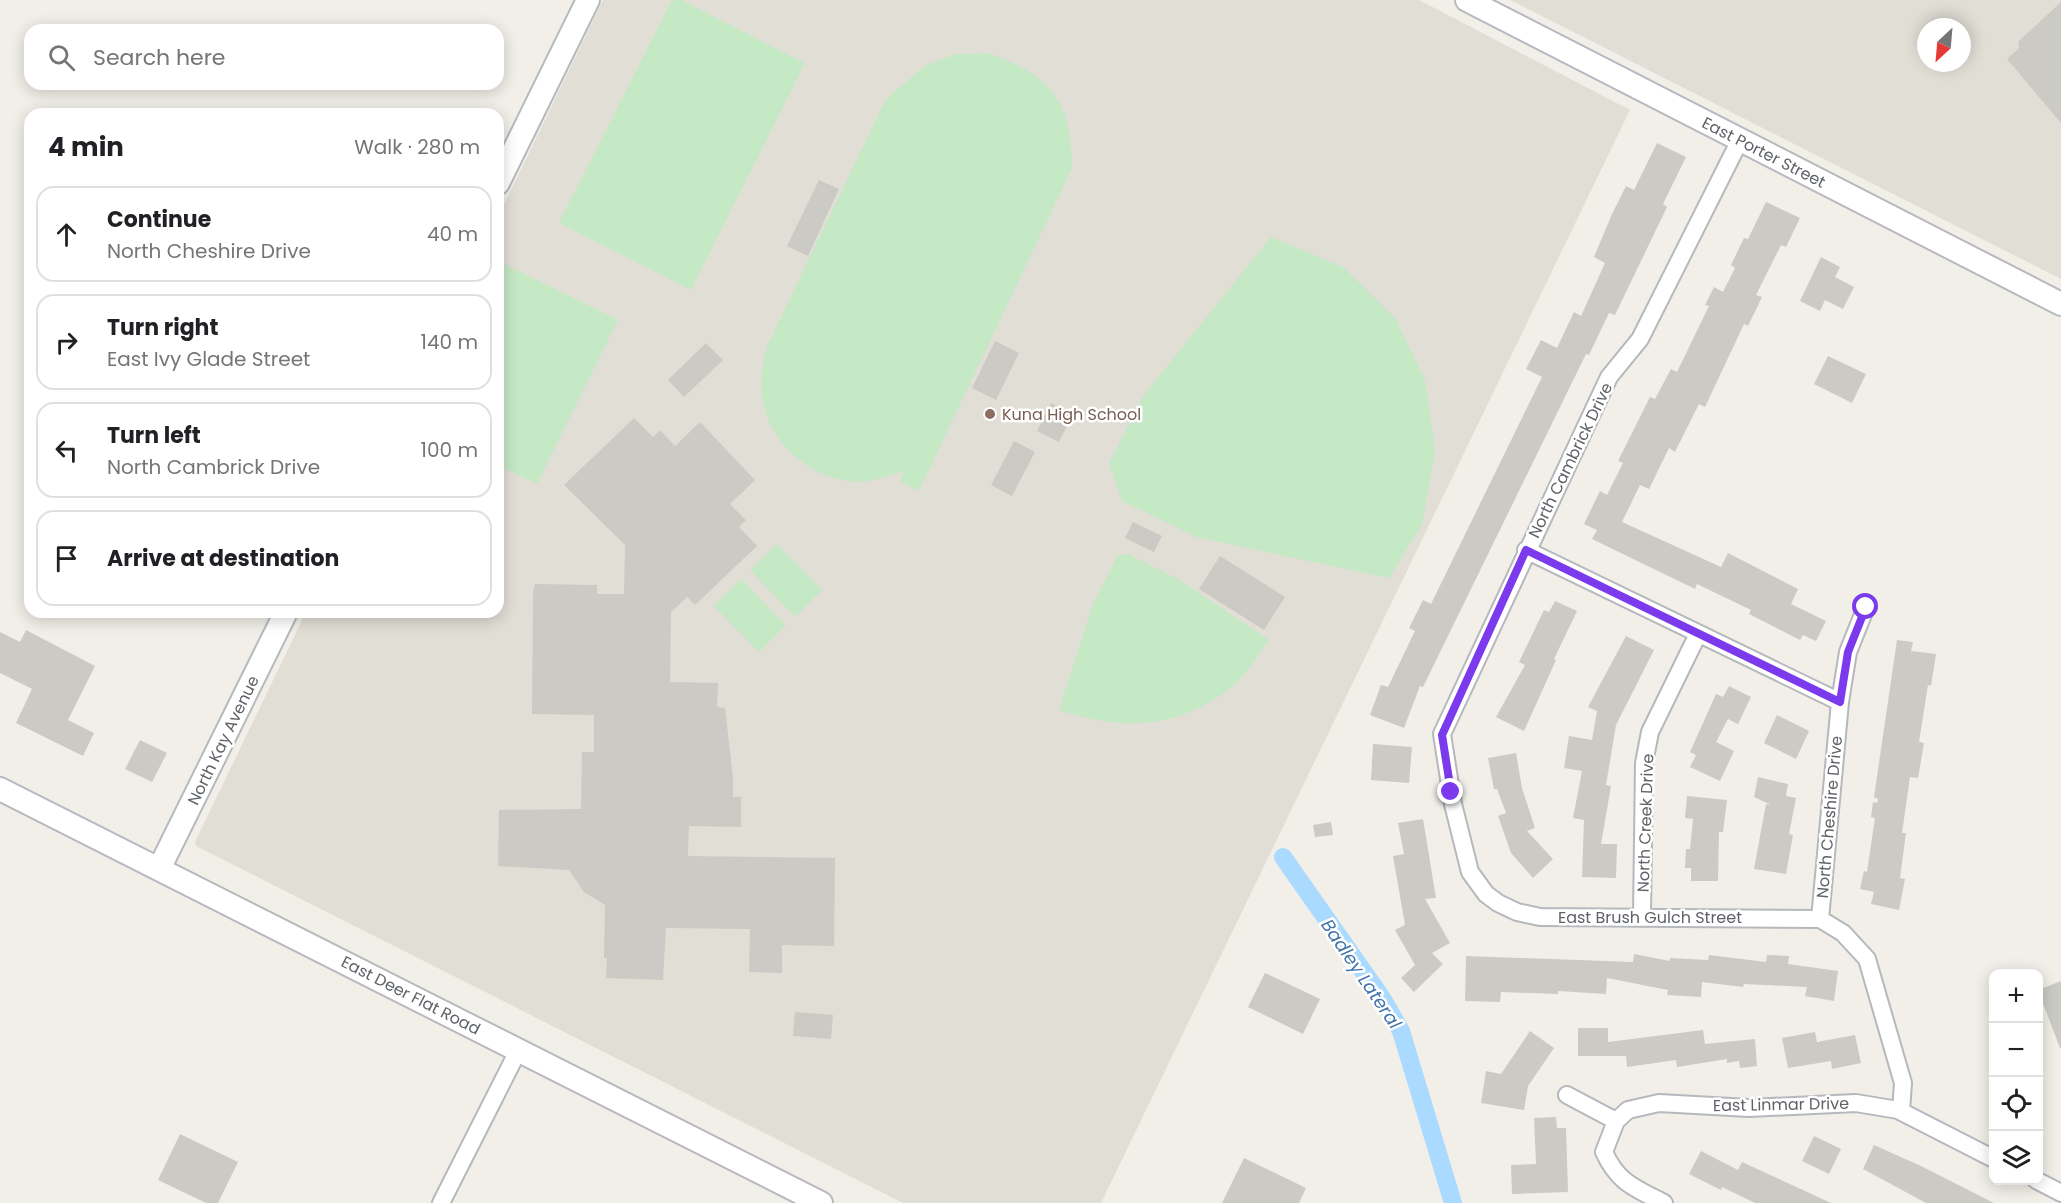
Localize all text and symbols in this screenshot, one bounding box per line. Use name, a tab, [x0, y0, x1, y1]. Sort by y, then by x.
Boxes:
north arrow	[1917, 18, 1971, 72]
search box	[24, 24, 504, 90]
icon: search	[45, 41, 78, 74]
text: Search here	[93, 42, 226, 73]
street label: East Porter Street	[1698, 111, 1830, 194]
text: 4 min	[48, 129, 124, 165]
text: Walk · 280 m	[354, 133, 480, 161]
text: Continue	[107, 204, 211, 235]
icon: ahead	[50, 218, 83, 251]
text: 40 m	[427, 220, 478, 248]
text: North Cheshire Drive	[107, 237, 311, 265]
text: Turn right	[107, 312, 218, 343]
icon: right	[50, 326, 83, 359]
text: 140 m	[421, 328, 478, 356]
text: East Ivy Glade Street	[107, 345, 310, 373]
street label: North Cambrick Drive	[1523, 378, 1618, 542]
place label: Kuna High School	[1002, 403, 1141, 426]
marker: Kuna High School	[983, 407, 997, 421]
text: Turn left	[107, 420, 201, 451]
icon: left	[50, 434, 83, 467]
text: 100 m	[421, 436, 478, 464]
text: North Cambrick Drive	[107, 453, 320, 481]
icon: arrive	[50, 542, 83, 575]
text: Arrive at destination	[107, 543, 339, 574]
route start	[1852, 593, 1878, 619]
street label: North Kay Avenue	[182, 671, 265, 809]
street label: North Cheshire Drive	[1811, 735, 1848, 899]
street label: North Creek Drive	[1632, 753, 1659, 893]
route end	[1437, 778, 1463, 804]
street label: East Brush Gulch Street	[1558, 906, 1742, 929]
water label: Badley Lateral	[1315, 914, 1408, 1034]
street label: East Deer Flat Road	[337, 950, 484, 1041]
map controls	[1989, 969, 2043, 1185]
button: +	[1989, 969, 2043, 1023]
button: −	[1989, 1023, 2043, 1077]
button: locate	[1989, 1077, 2043, 1131]
street label: East Linmar Drive	[1713, 1092, 1849, 1117]
button: layers	[1989, 1131, 2043, 1185]

